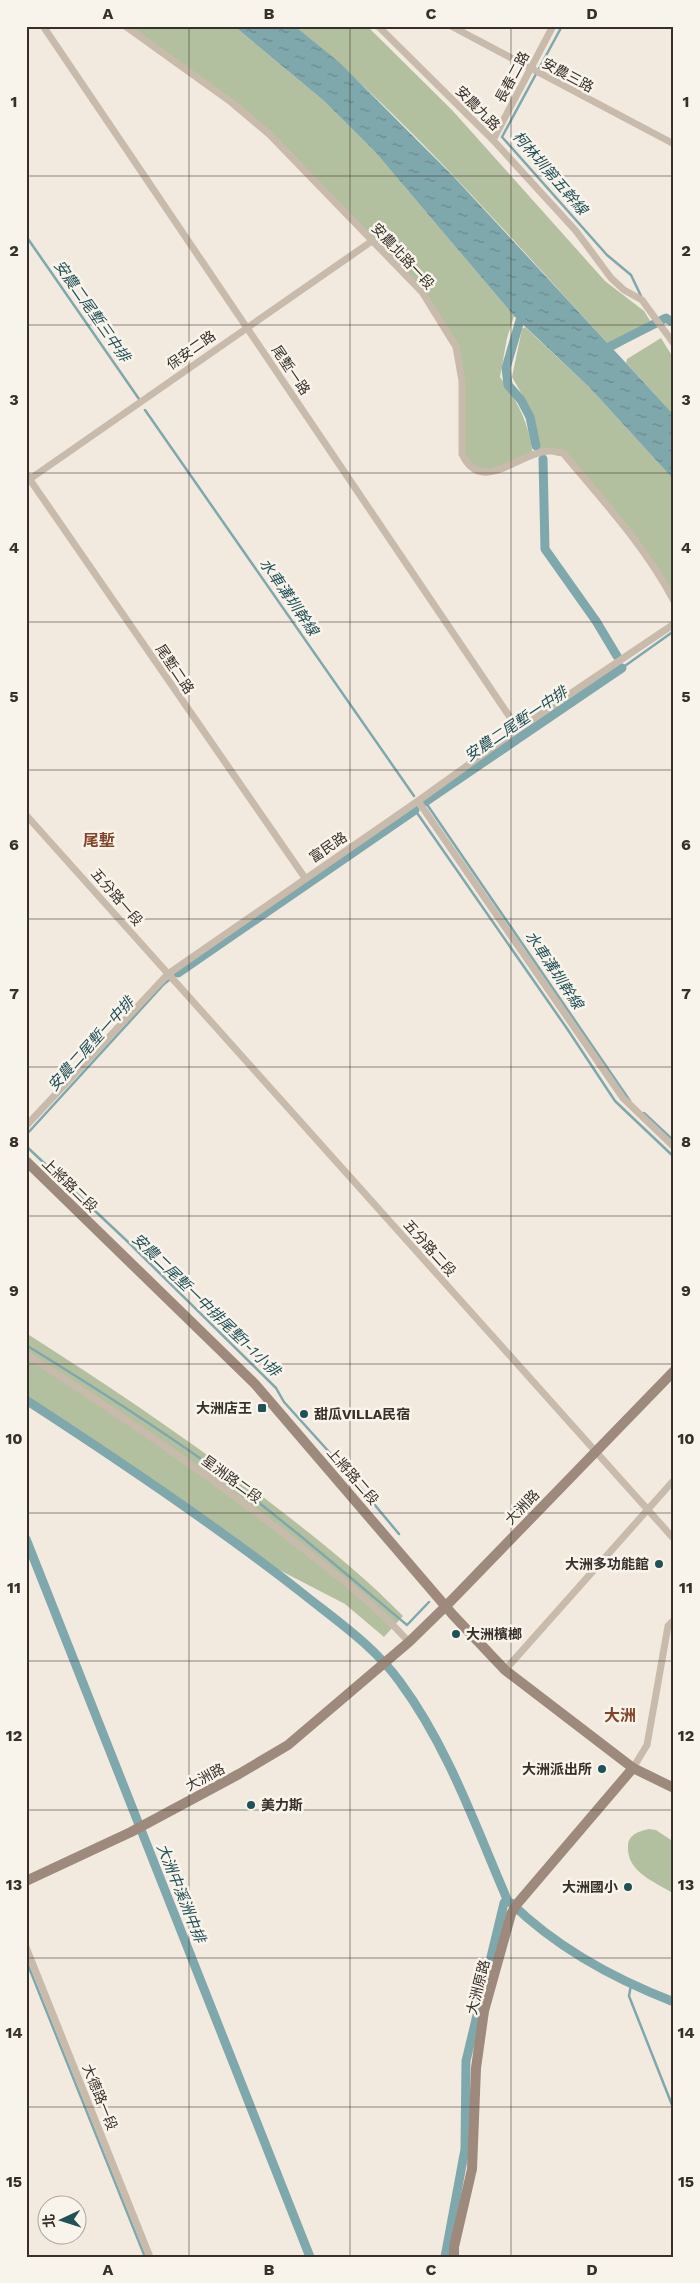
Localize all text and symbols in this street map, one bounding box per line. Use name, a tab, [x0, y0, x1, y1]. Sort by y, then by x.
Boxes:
text: A	[103, 4, 114, 23]
text: B	[264, 4, 275, 23]
text: C	[426, 4, 437, 23]
text: D	[586, 4, 598, 23]
street label: 長春二路	[492, 49, 532, 105]
street label: 安農三路	[540, 55, 596, 95]
street label: 安農九路	[453, 83, 503, 133]
text: 1	[11, 92, 17, 111]
text: 1	[683, 92, 689, 111]
water label: 柯林圳第五幹線	[509, 127, 593, 220]
street label: 安農北路一段	[369, 220, 437, 292]
text: 2	[9, 241, 19, 260]
text: 2	[681, 241, 691, 260]
water label: 安農二尾塹三中排	[50, 257, 135, 367]
street label: 保安二路	[163, 327, 219, 373]
street label: 尾塹一路	[269, 342, 313, 398]
text: 3	[9, 390, 19, 409]
text: 3	[681, 390, 691, 409]
text: 4	[9, 538, 19, 557]
text: 4	[681, 538, 691, 557]
water label: 水車溝圳幹線	[256, 555, 323, 641]
street label: 尾塹二路	[153, 641, 197, 697]
water label: 安農二尾塹一中排	[461, 682, 572, 765]
text: 5	[9, 687, 19, 706]
text: 5	[681, 687, 691, 706]
street label: 富民路	[306, 829, 350, 865]
district label: 尾塹	[83, 831, 115, 850]
text: 6	[9, 835, 19, 854]
text: 6	[681, 835, 691, 854]
street label: 五分路一段	[88, 865, 146, 929]
water label: 水車溝圳幹線	[521, 928, 588, 1014]
text: 7	[9, 984, 19, 1003]
text: 7	[681, 984, 691, 1003]
water label: 安農二尾塹一中排	[44, 992, 139, 1095]
text: 8	[9, 1132, 19, 1151]
text: 8	[681, 1132, 691, 1151]
street label: 上將路二段	[39, 1155, 101, 1215]
street label: 五分路二段	[401, 1217, 459, 1279]
water label: 安農二尾塹一中排尾塹1-1小排	[128, 1230, 285, 1382]
text: 9	[9, 1281, 19, 1300]
text: 9	[681, 1281, 691, 1300]
place label: 大洲店王	[196, 1400, 252, 1416]
marker: 大洲店王	[256, 1402, 268, 1414]
place label: 甜瓜VILLA民宿	[314, 1406, 410, 1422]
marker: 甜瓜VILLA民宿	[298, 1408, 310, 1420]
text: 10	[5, 1429, 23, 1448]
text: 10	[677, 1429, 695, 1448]
street label: 上將路二段	[324, 1444, 382, 1508]
street label: 星洲路二段	[199, 1452, 265, 1506]
street label: 大洲路	[502, 1486, 542, 1528]
place label: 大洲多功能館	[565, 1556, 649, 1572]
marker: 大洲多功能館	[653, 1558, 665, 1570]
text: 11	[7, 1578, 21, 1597]
text: 11	[679, 1578, 693, 1597]
place label: 大洲檳榔	[466, 1626, 522, 1642]
marker: 大洲檳榔	[450, 1628, 462, 1640]
district label: 大洲	[604, 1706, 636, 1725]
text: 12	[6, 1726, 22, 1745]
text: 12	[678, 1726, 694, 1745]
street label: 大洲路	[183, 1760, 227, 1794]
place label: 大洲派出所	[522, 1761, 592, 1777]
marker: 大洲派出所	[596, 1763, 608, 1775]
place label: 美力斯	[261, 1797, 303, 1813]
marker: 美力斯	[245, 1799, 257, 1811]
water label: 大洲中溪洲中排	[153, 1841, 210, 1947]
text: 13	[6, 1875, 22, 1894]
text: 13	[678, 1875, 694, 1894]
place label: 大洲國小	[562, 1879, 618, 1895]
marker: 大洲國小	[622, 1881, 634, 1893]
street label: 大洲原路	[463, 1958, 493, 2016]
text: 14	[5, 2023, 23, 2042]
text: 14	[677, 2023, 695, 2042]
street label: 大德路一段	[79, 2062, 121, 2132]
text: 15	[6, 2172, 22, 2191]
text: 15	[678, 2172, 694, 2191]
north arrow	[38, 2196, 88, 2246]
text: 北	[41, 2213, 58, 2228]
text: A	[103, 2260, 114, 2279]
text: B	[264, 2260, 275, 2279]
text: C	[426, 2260, 437, 2279]
text: D	[586, 2260, 598, 2279]

